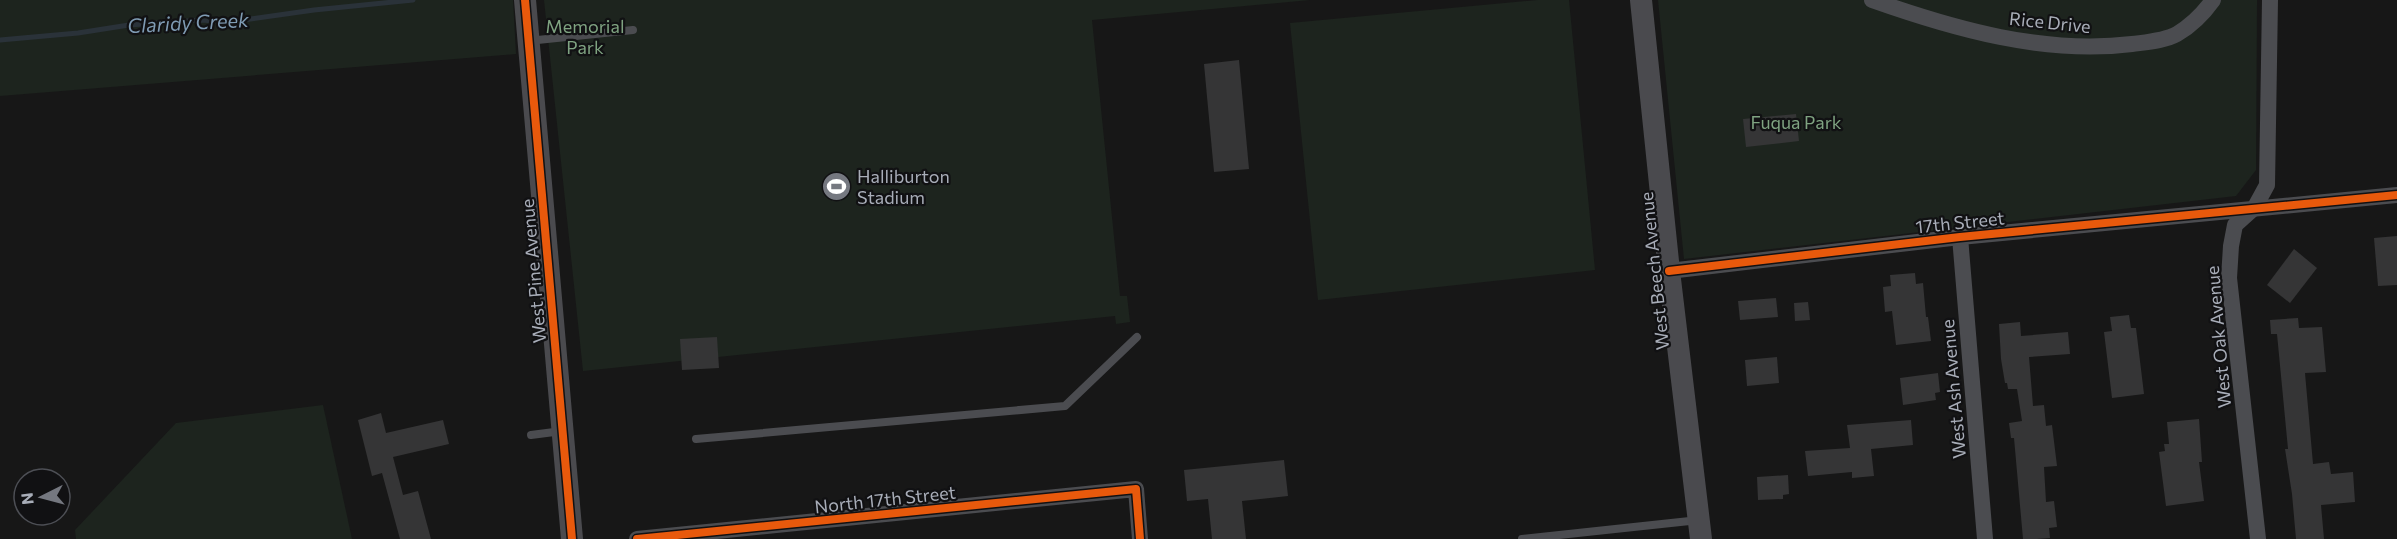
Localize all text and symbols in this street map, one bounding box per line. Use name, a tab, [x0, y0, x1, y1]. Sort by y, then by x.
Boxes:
water label: Claridy Creek	[127, 7, 250, 37]
street label: Rice Drive	[2008, 7, 2092, 37]
park label: Memorial Park	[546, 15, 624, 58]
park label: Fuqua Park	[1750, 111, 1842, 133]
place label: Halliburton Stadium	[857, 165, 950, 208]
sports icon: Halliburton Stadium	[820, 170, 852, 202]
street label: West Beech Avenue	[1635, 191, 1673, 351]
street label: West Pine Avenue	[516, 198, 550, 344]
street label: 17th Street	[1914, 206, 2006, 238]
street label: West Oak Avenue	[2201, 265, 2235, 409]
street label: West Ash Avenue	[1936, 318, 1970, 460]
north arrow	[12, 467, 72, 527]
street label: North 17th Street	[813, 481, 957, 517]
text: N	[17, 492, 37, 506]

